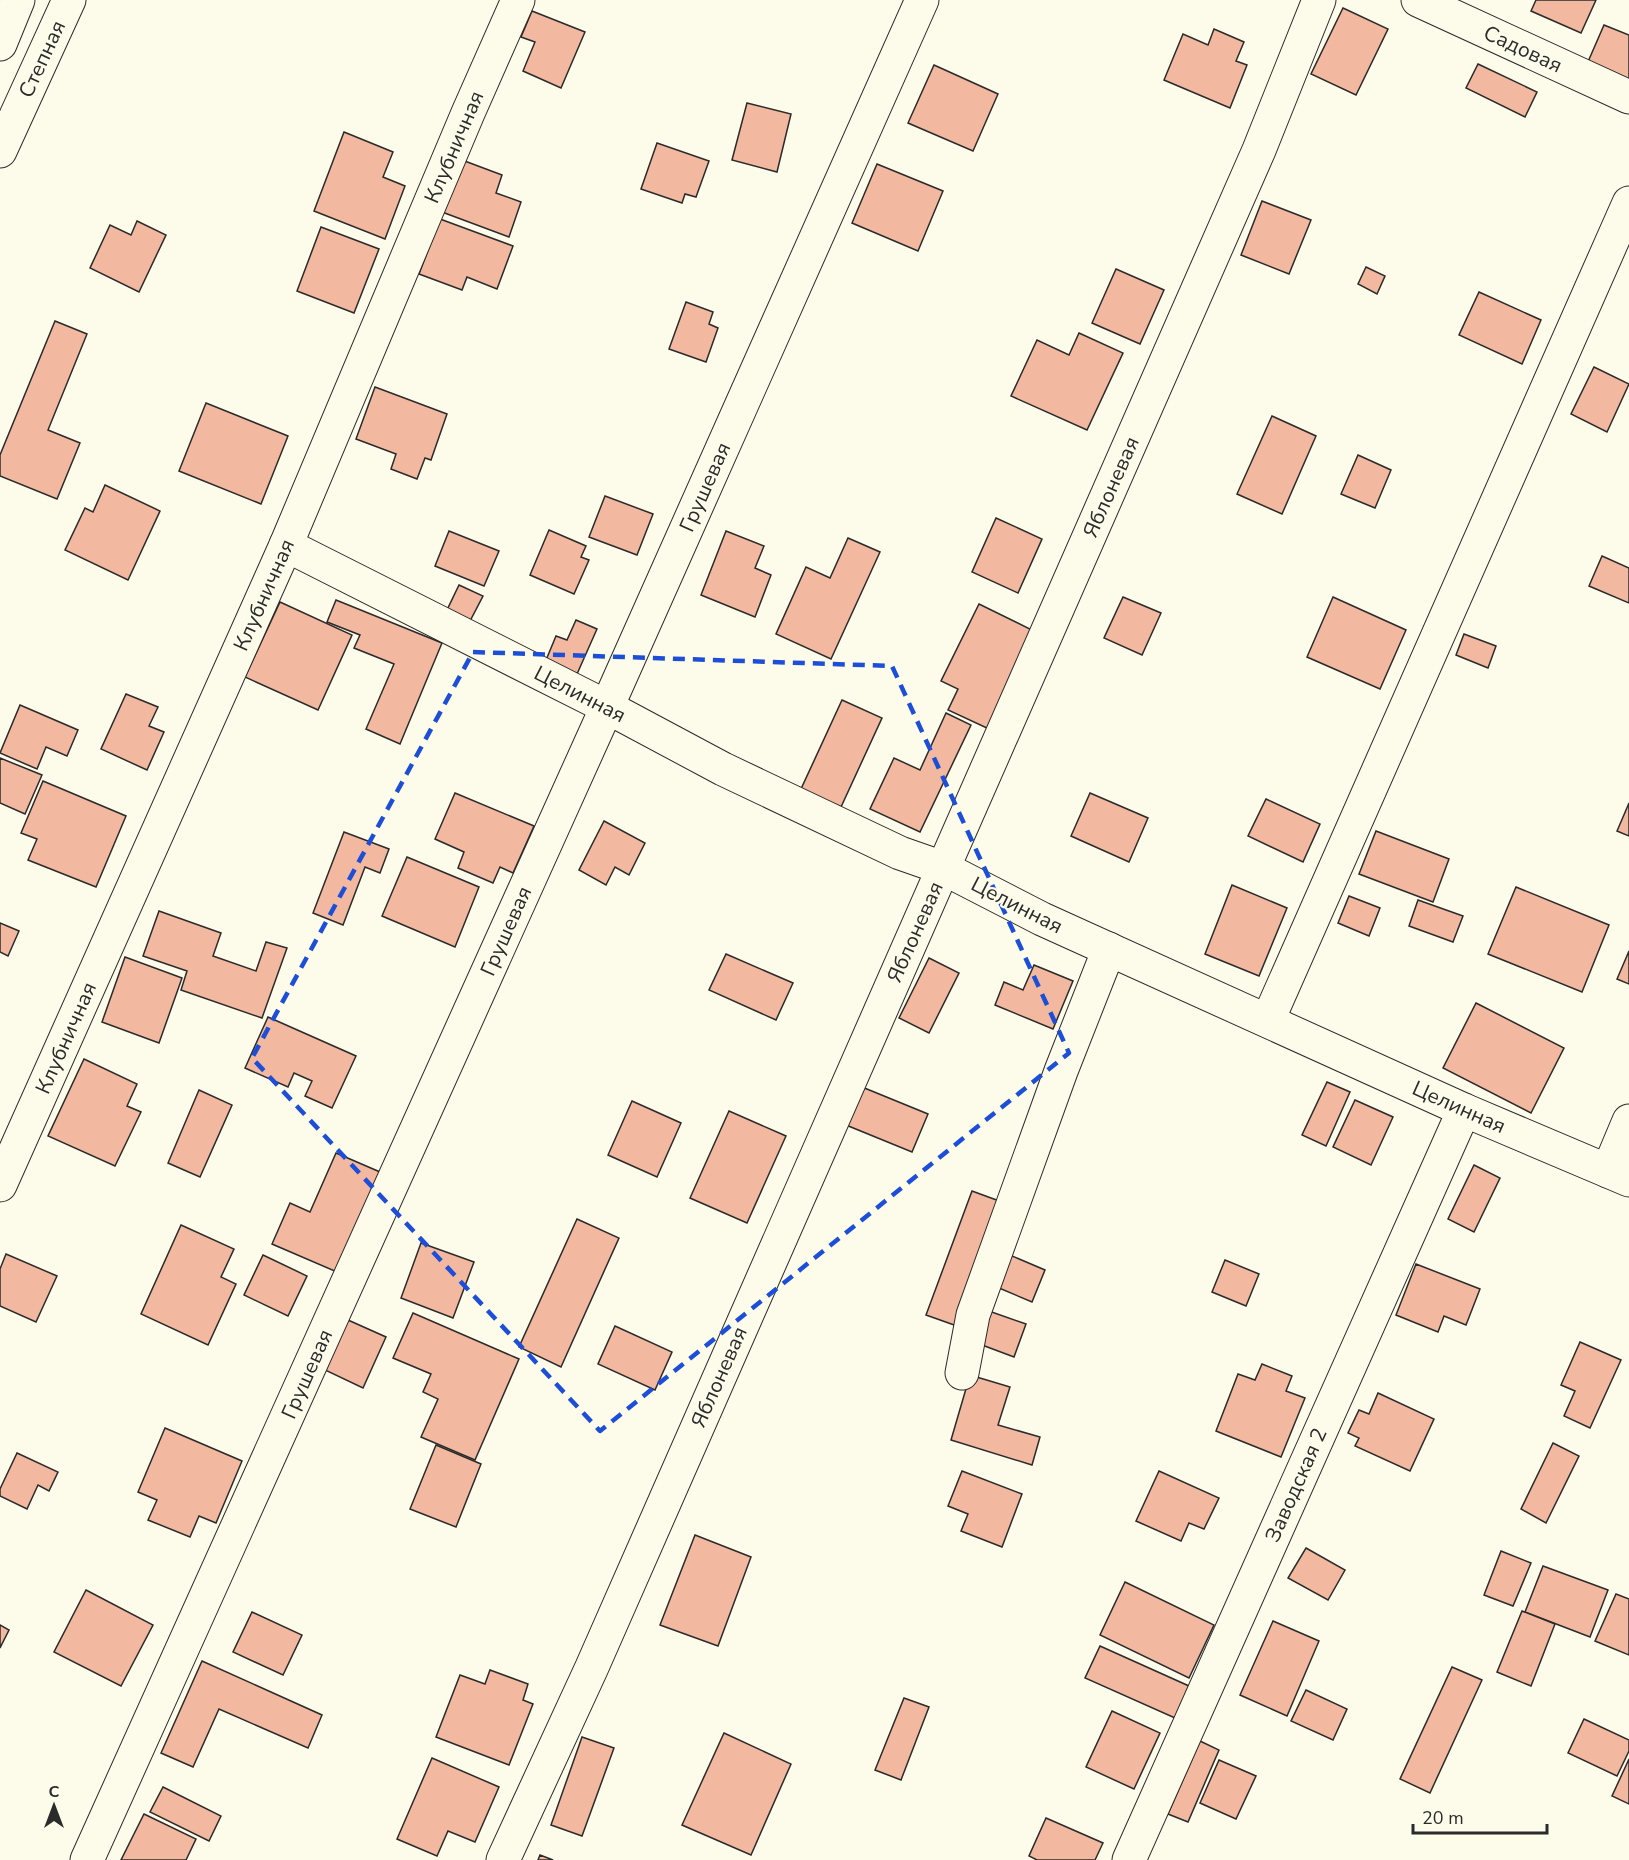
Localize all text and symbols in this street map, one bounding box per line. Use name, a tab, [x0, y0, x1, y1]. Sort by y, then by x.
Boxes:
street label: Степная	[12, 16, 72, 102]
street label: Садовая	[1479, 19, 1567, 79]
street label: Клубничная	[418, 87, 490, 207]
street label: Яблоневая	[1076, 432, 1146, 542]
street label: Грушевая	[673, 438, 737, 536]
street label: Клубничная	[227, 535, 301, 655]
street label: Целинная	[529, 659, 631, 729]
street label: Целинная	[966, 870, 1068, 940]
street label: Яблоневая	[880, 877, 950, 987]
street label: Грушевая	[474, 882, 538, 980]
street label: Клубничная	[29, 978, 103, 1098]
street label: Целинная	[1408, 1074, 1510, 1140]
street label: Яблоневая	[684, 1322, 754, 1432]
street label: Грушевая	[275, 1325, 339, 1423]
street label: Заводская 2	[1258, 1423, 1334, 1547]
north arrow	[24, 1776, 84, 1836]
text: С	[49, 1781, 60, 1803]
scale bar	[1413, 1797, 1546, 1835]
text: 20 m	[1422, 1806, 1464, 1830]

